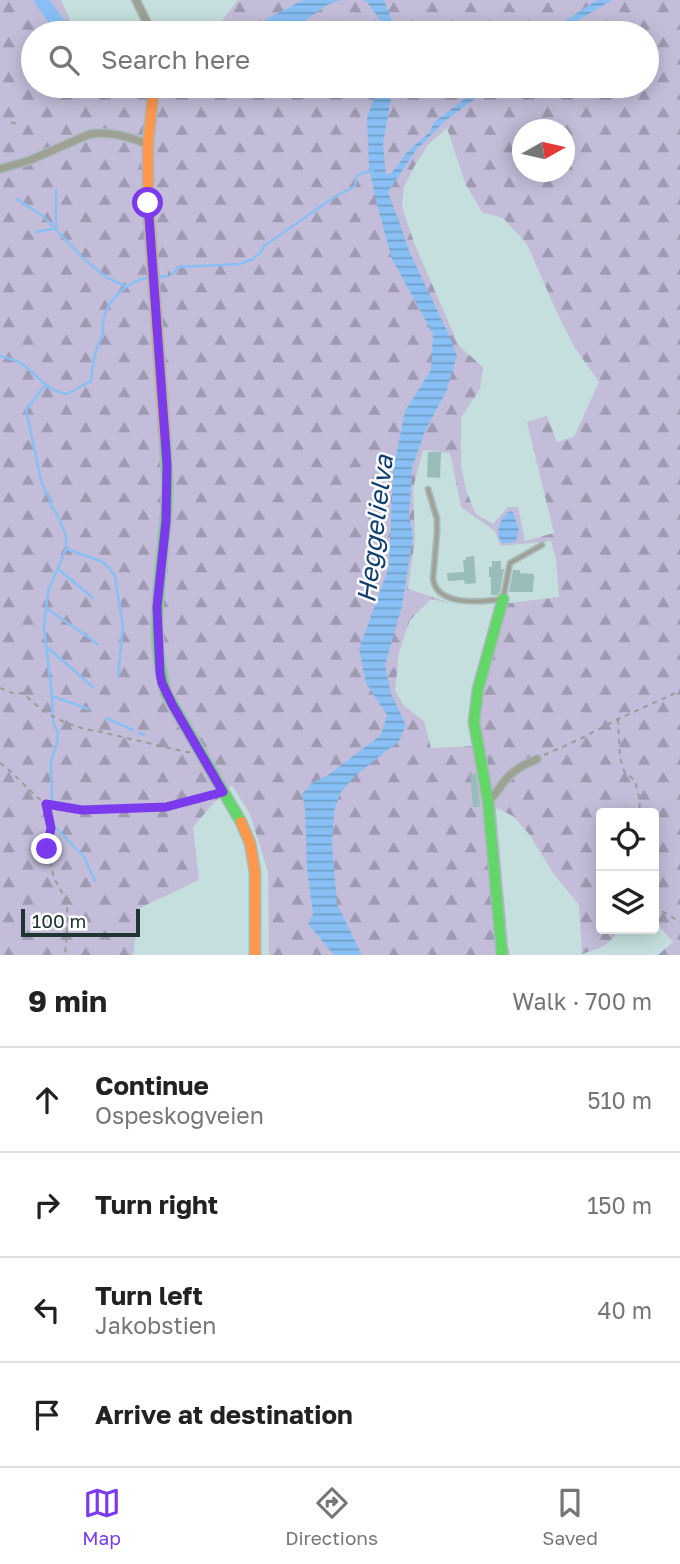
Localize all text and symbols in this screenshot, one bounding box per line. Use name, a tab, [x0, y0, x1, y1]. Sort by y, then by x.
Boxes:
search box	[21, 21, 659, 98]
icon: search	[45, 41, 83, 79]
text: Search here	[101, 44, 250, 75]
north arrow	[512, 119, 575, 182]
route start	[132, 187, 163, 218]
water label: Heggelielva	[350, 452, 399, 605]
map controls	[596, 808, 659, 934]
button: locate	[596, 808, 659, 871]
route end	[31, 833, 62, 864]
button: layers	[596, 871, 659, 934]
scale bar	[21, 906, 140, 938]
text: 100 m	[32, 909, 86, 932]
text: 9 min	[28, 983, 107, 1019]
text: Walk · 700 m	[512, 987, 652, 1015]
text: Continue	[95, 1070, 209, 1101]
icon: ahead	[28, 1081, 66, 1119]
text: 510 m	[587, 1086, 652, 1114]
text: Ospeskogveien	[95, 1101, 264, 1129]
icon: right	[28, 1186, 66, 1224]
text: Turn right	[95, 1189, 218, 1220]
text: 150 m	[587, 1191, 652, 1219]
text: Turn left	[95, 1280, 203, 1311]
icon: left	[28, 1291, 66, 1329]
text: 40 m	[598, 1296, 652, 1324]
text: Jakobstien	[95, 1311, 216, 1339]
icon: arrive	[28, 1396, 66, 1434]
text: Arrive at destination	[95, 1399, 353, 1430]
tab: Map	[82, 1484, 121, 1549]
tab: Directions	[285, 1484, 378, 1549]
tab: Saved	[542, 1484, 598, 1549]

